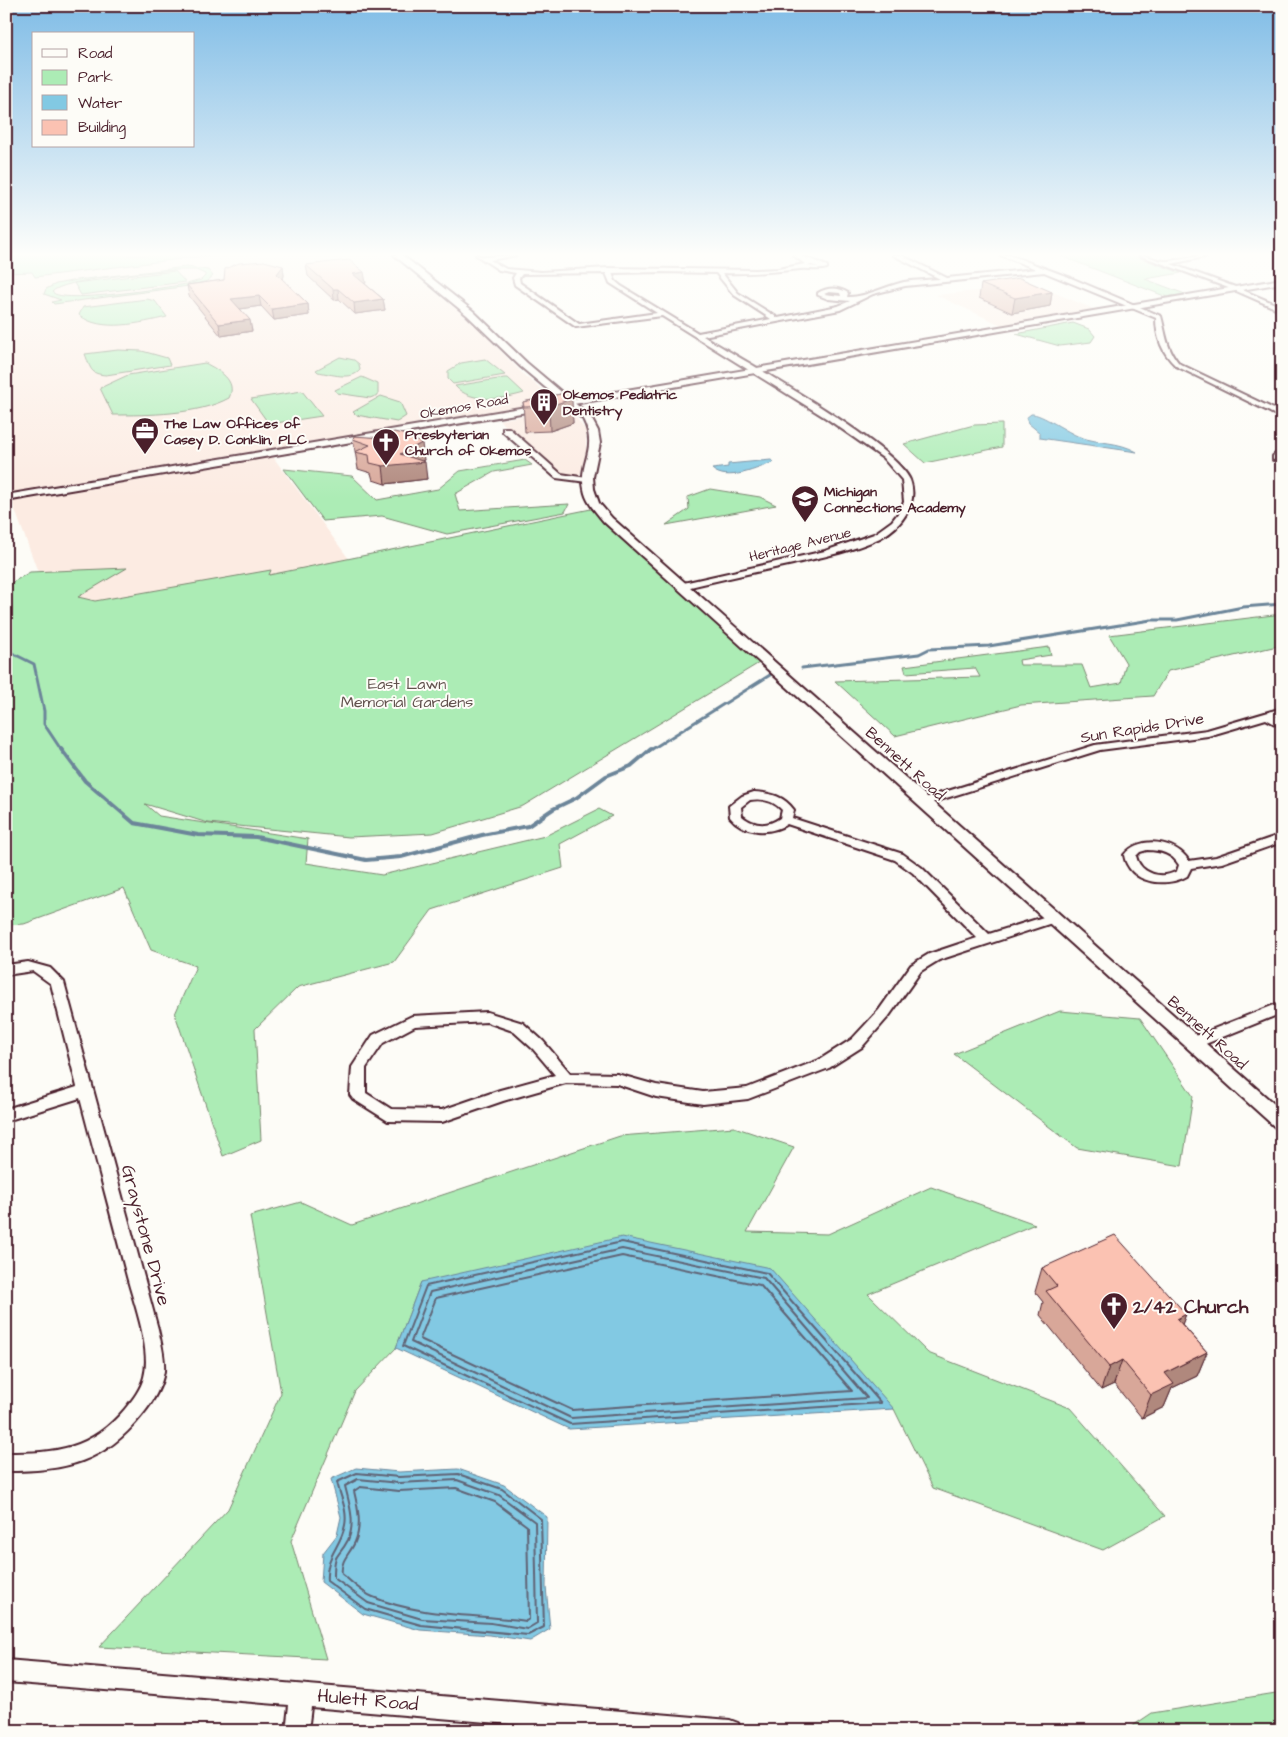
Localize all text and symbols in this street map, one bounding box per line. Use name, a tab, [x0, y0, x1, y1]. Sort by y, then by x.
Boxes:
legend	[32, 32, 195, 148]
text: Road	[78, 43, 113, 64]
text: Park	[78, 67, 113, 88]
text: Water	[78, 93, 122, 114]
text: Building	[78, 117, 126, 139]
place label: Okemos Pediatric Dentistry	[563, 385, 677, 421]
building icon: Okemos Pediatric Dentistry	[529, 387, 559, 426]
street label: Okemos Road	[419, 389, 510, 425]
place label: The Law Offices of Casey D. Conklin, PLC	[163, 414, 307, 450]
office icon: The Law Offices of Casey D. Conklin, PLC	[130, 416, 160, 455]
place label: Presbyterian Church of Okemos	[405, 425, 531, 461]
church icon: Presbyterian Church of Okemos	[371, 427, 401, 466]
place label: Michigan Connections Academy	[824, 482, 966, 518]
school or university icon: Michigan Connections Academy	[790, 484, 820, 523]
street label: Heritage Avenue	[747, 523, 854, 567]
park label: East Lawn Memorial Gardens	[341, 673, 473, 713]
street label: Sun Rapids Drive	[1079, 707, 1206, 749]
street label: Bennett Road	[861, 722, 950, 806]
street label: Bennett Road	[1163, 991, 1252, 1075]
street label: Graystone Drive	[113, 1162, 177, 1309]
church icon: 2/42 Church	[1099, 1291, 1129, 1330]
place label: 2/42 Church	[1132, 1294, 1249, 1321]
street label: Hulett Road	[316, 1683, 420, 1718]

